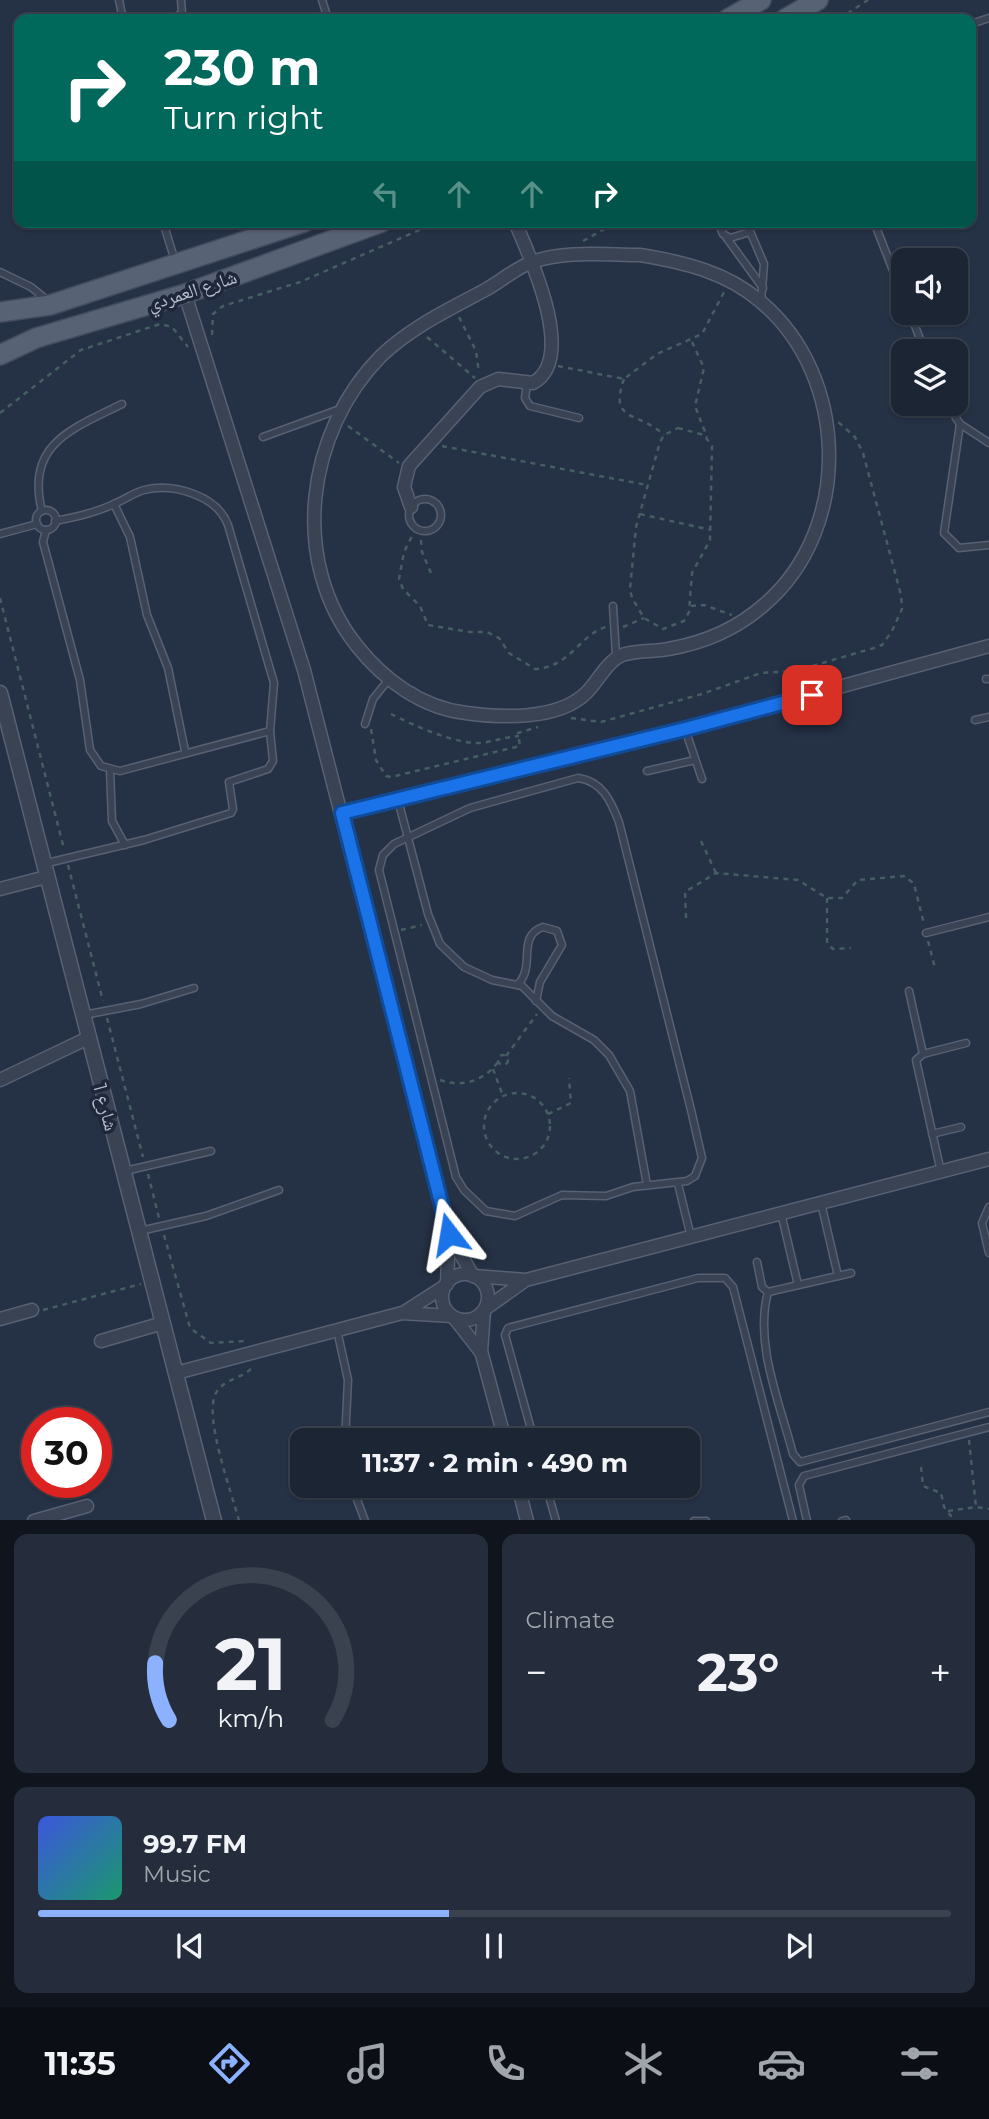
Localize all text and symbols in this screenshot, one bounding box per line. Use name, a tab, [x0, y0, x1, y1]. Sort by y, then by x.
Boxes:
text: 230 m	[164, 38, 320, 97]
icon: right	[49, 42, 140, 133]
text: Turn right	[164, 98, 324, 137]
icon: left	[367, 175, 405, 213]
icon: ahead	[440, 175, 478, 213]
icon: ahead	[513, 175, 551, 213]
icon: right	[586, 175, 624, 213]
map controls	[891, 248, 968, 416]
button: sound	[891, 248, 968, 325]
street label: شارع العمردي	[145, 265, 241, 319]
button: layers	[891, 339, 968, 416]
pin	[782, 665, 842, 725]
icon: arrive	[793, 676, 831, 714]
street label: شارع 1	[88, 1081, 123, 1133]
position arrow	[412, 1197, 486, 1271]
speed limit sign: 30	[21, 1407, 112, 1498]
text: 11:37 · 2 min · 490 m	[362, 1447, 628, 1479]
text: Climate	[526, 1606, 615, 1634]
text: 21	[215, 1620, 287, 1708]
text: 23°	[697, 1641, 779, 1704]
text: −	[526, 1649, 547, 1696]
text: +	[929, 1649, 951, 1696]
text: km/h	[217, 1702, 284, 1732]
text: 99.7 FM	[143, 1828, 247, 1860]
text: Music	[143, 1860, 211, 1888]
icon: previous	[171, 1927, 209, 1965]
icon: pause	[475, 1927, 513, 1965]
icon: next	[780, 1927, 818, 1965]
icon: directions	[205, 2039, 254, 2088]
icon: music	[343, 2039, 392, 2088]
icon: phone	[481, 2039, 530, 2088]
icon: climate	[619, 2039, 668, 2088]
icon: car	[757, 2039, 806, 2088]
icon: filters	[895, 2039, 944, 2088]
text: 11:35	[45, 2044, 116, 2083]

